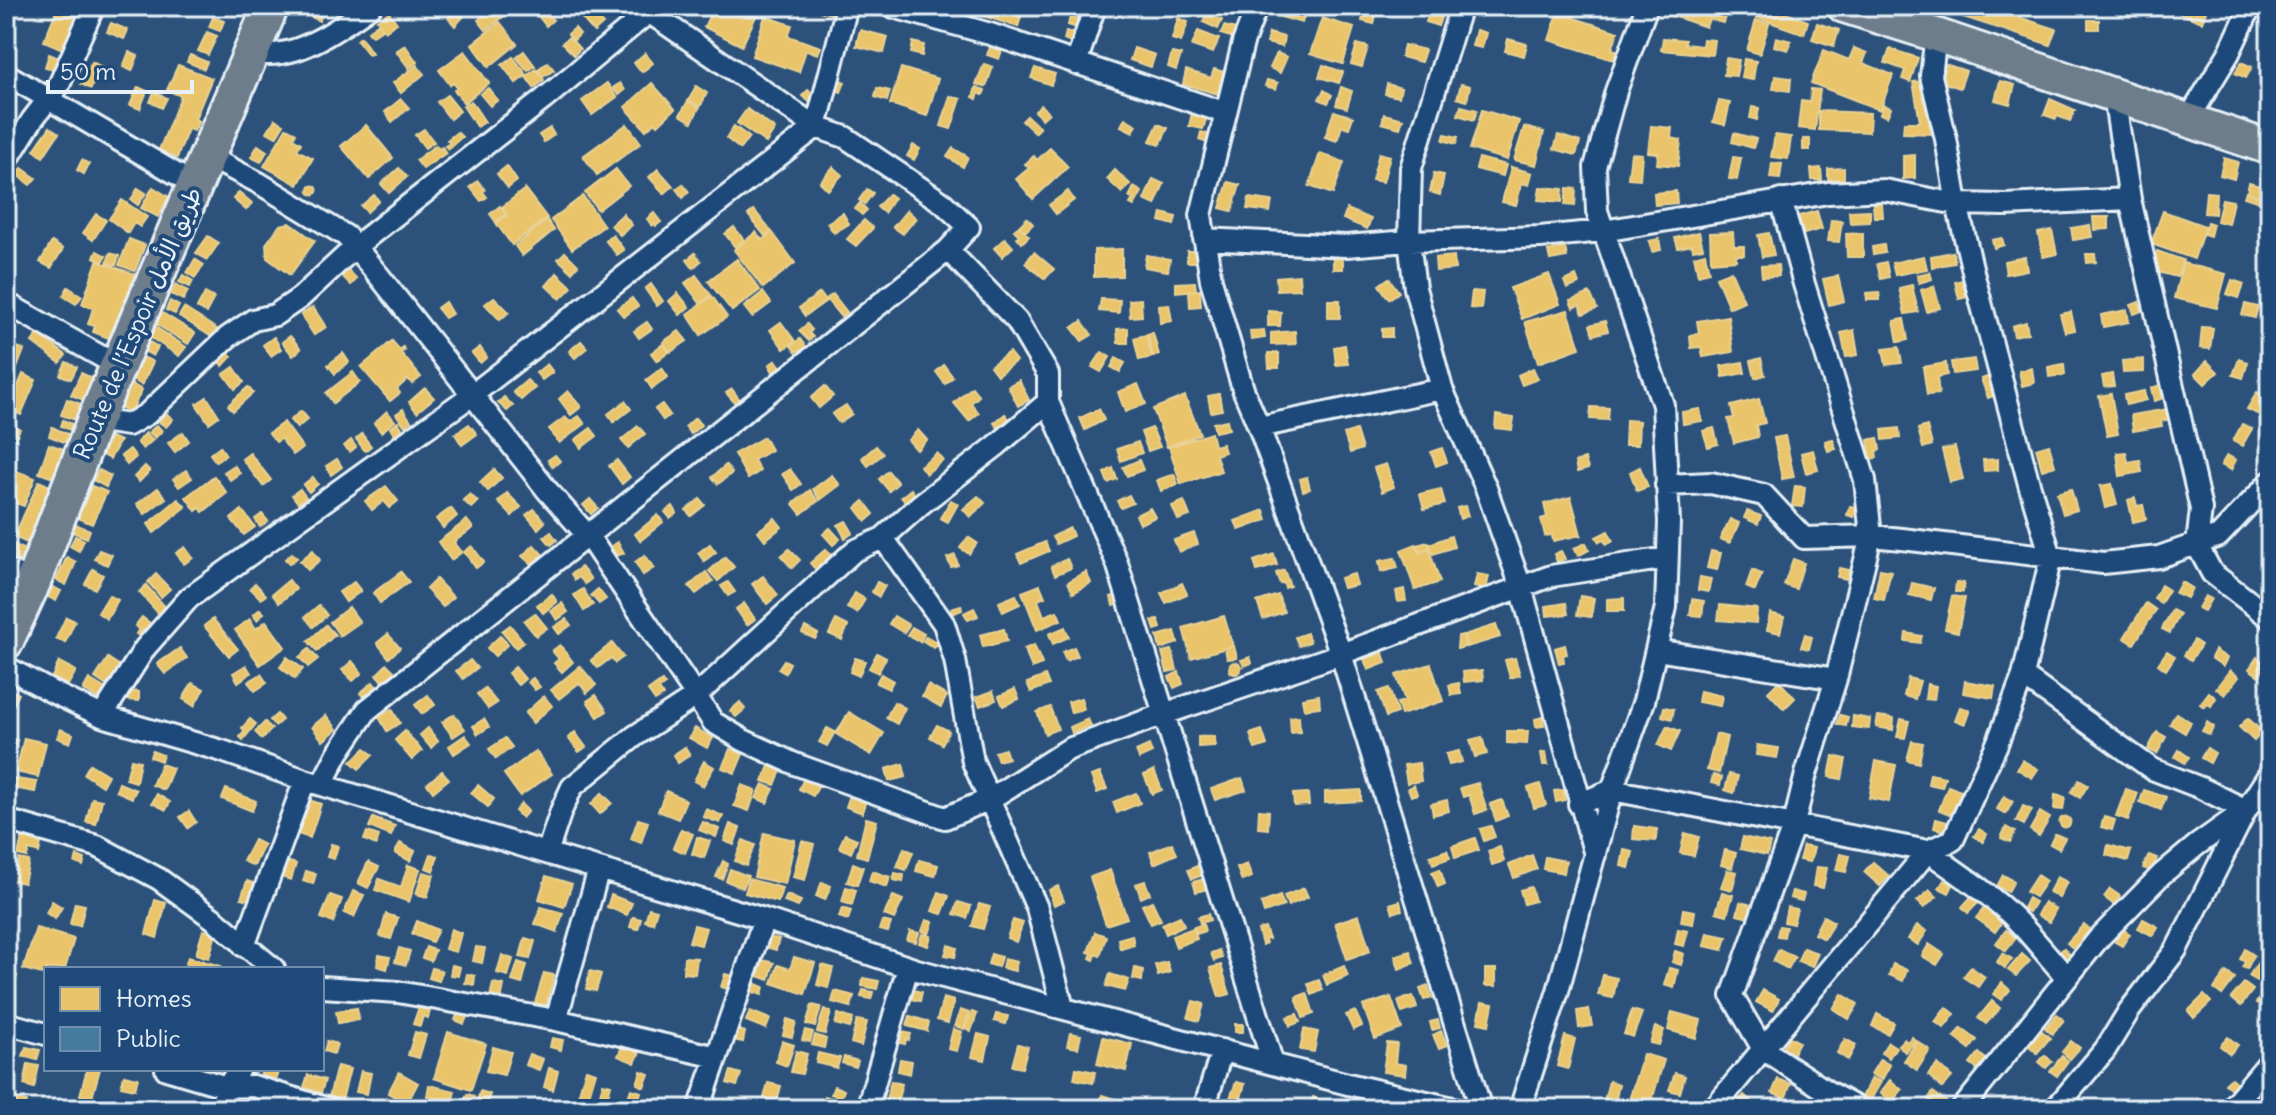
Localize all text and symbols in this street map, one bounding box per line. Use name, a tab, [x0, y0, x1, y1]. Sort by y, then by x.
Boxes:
scale bar	[48, 44, 192, 94]
text: 50 m	[60, 56, 116, 86]
street label: Route de l’Espoir طريق الأمل	[65, 182, 208, 464]
legend	[44, 967, 324, 1071]
text: Homes	[116, 983, 192, 1013]
text: Public	[116, 1023, 181, 1053]

